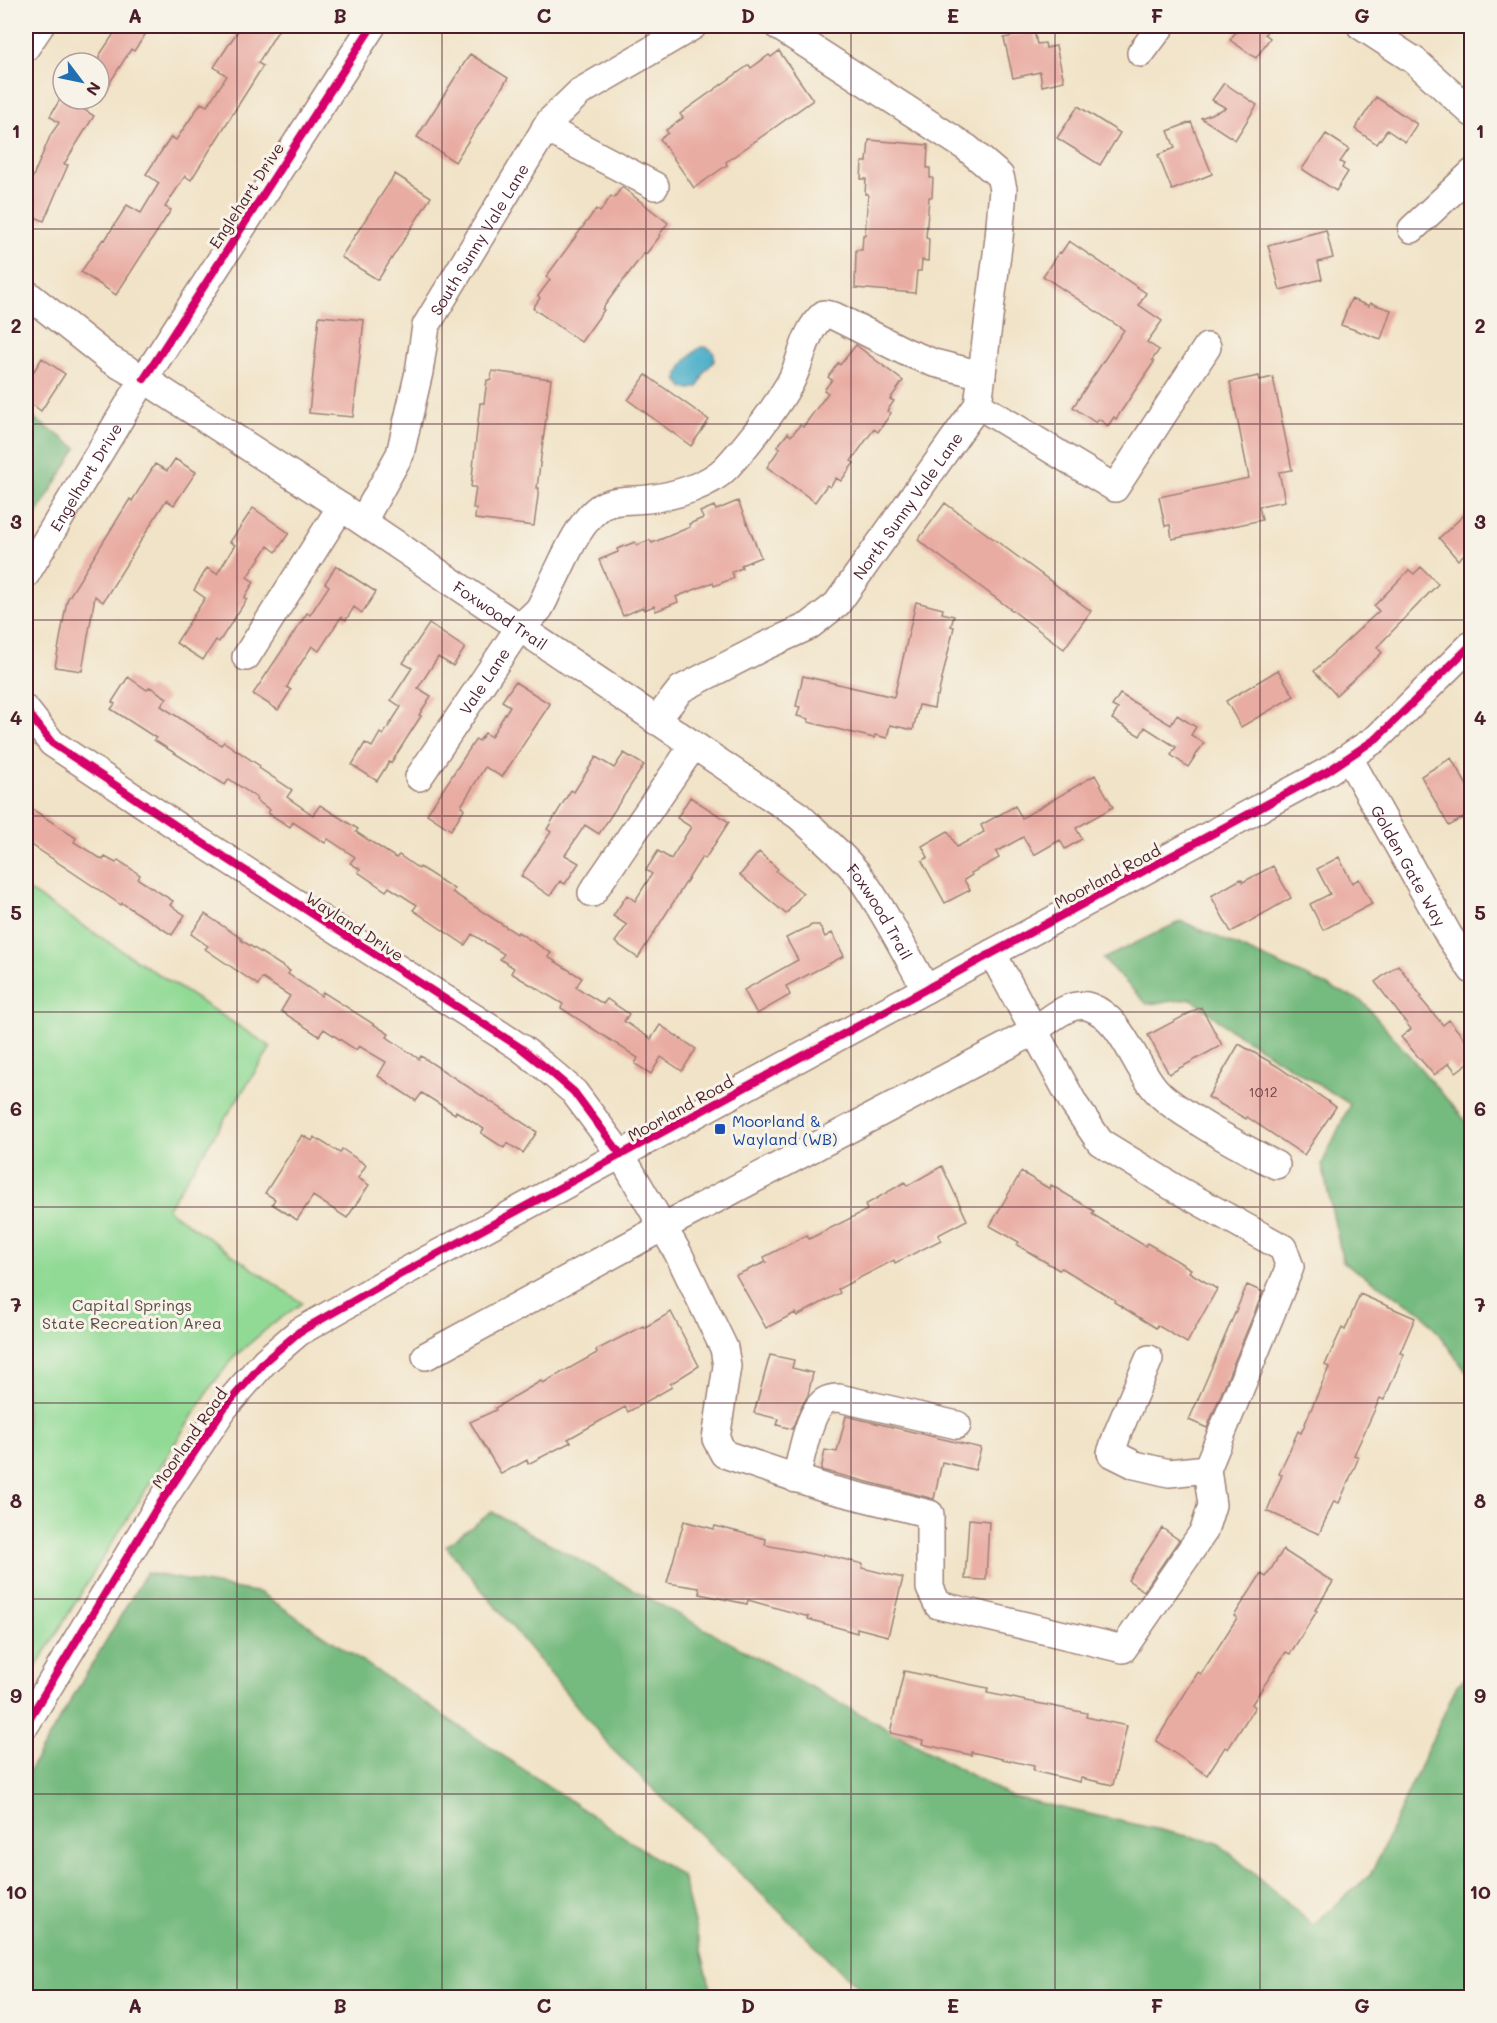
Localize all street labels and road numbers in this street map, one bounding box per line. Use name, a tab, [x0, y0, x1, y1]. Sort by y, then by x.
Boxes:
street label: Englehart Drive	[204, 138, 288, 252]
street label: South Sunny Vale Lane	[425, 159, 533, 319]
street label: Engelhart Drive	[44, 418, 126, 534]
street label: North Sunny Vale Lane	[848, 427, 966, 583]
street label: Foxwood Trail	[450, 576, 552, 654]
street label: Vale Lane	[454, 643, 514, 718]
street label: Golden Gate Way	[1367, 801, 1452, 930]
street label: Moorland Road	[1050, 839, 1164, 913]
street label: Foxwood Trail	[843, 859, 918, 963]
street label: Wayland Drive	[302, 886, 408, 966]
street label: Moorland Road	[623, 1070, 737, 1146]
street label: Moorland Road	[147, 1384, 231, 1492]

